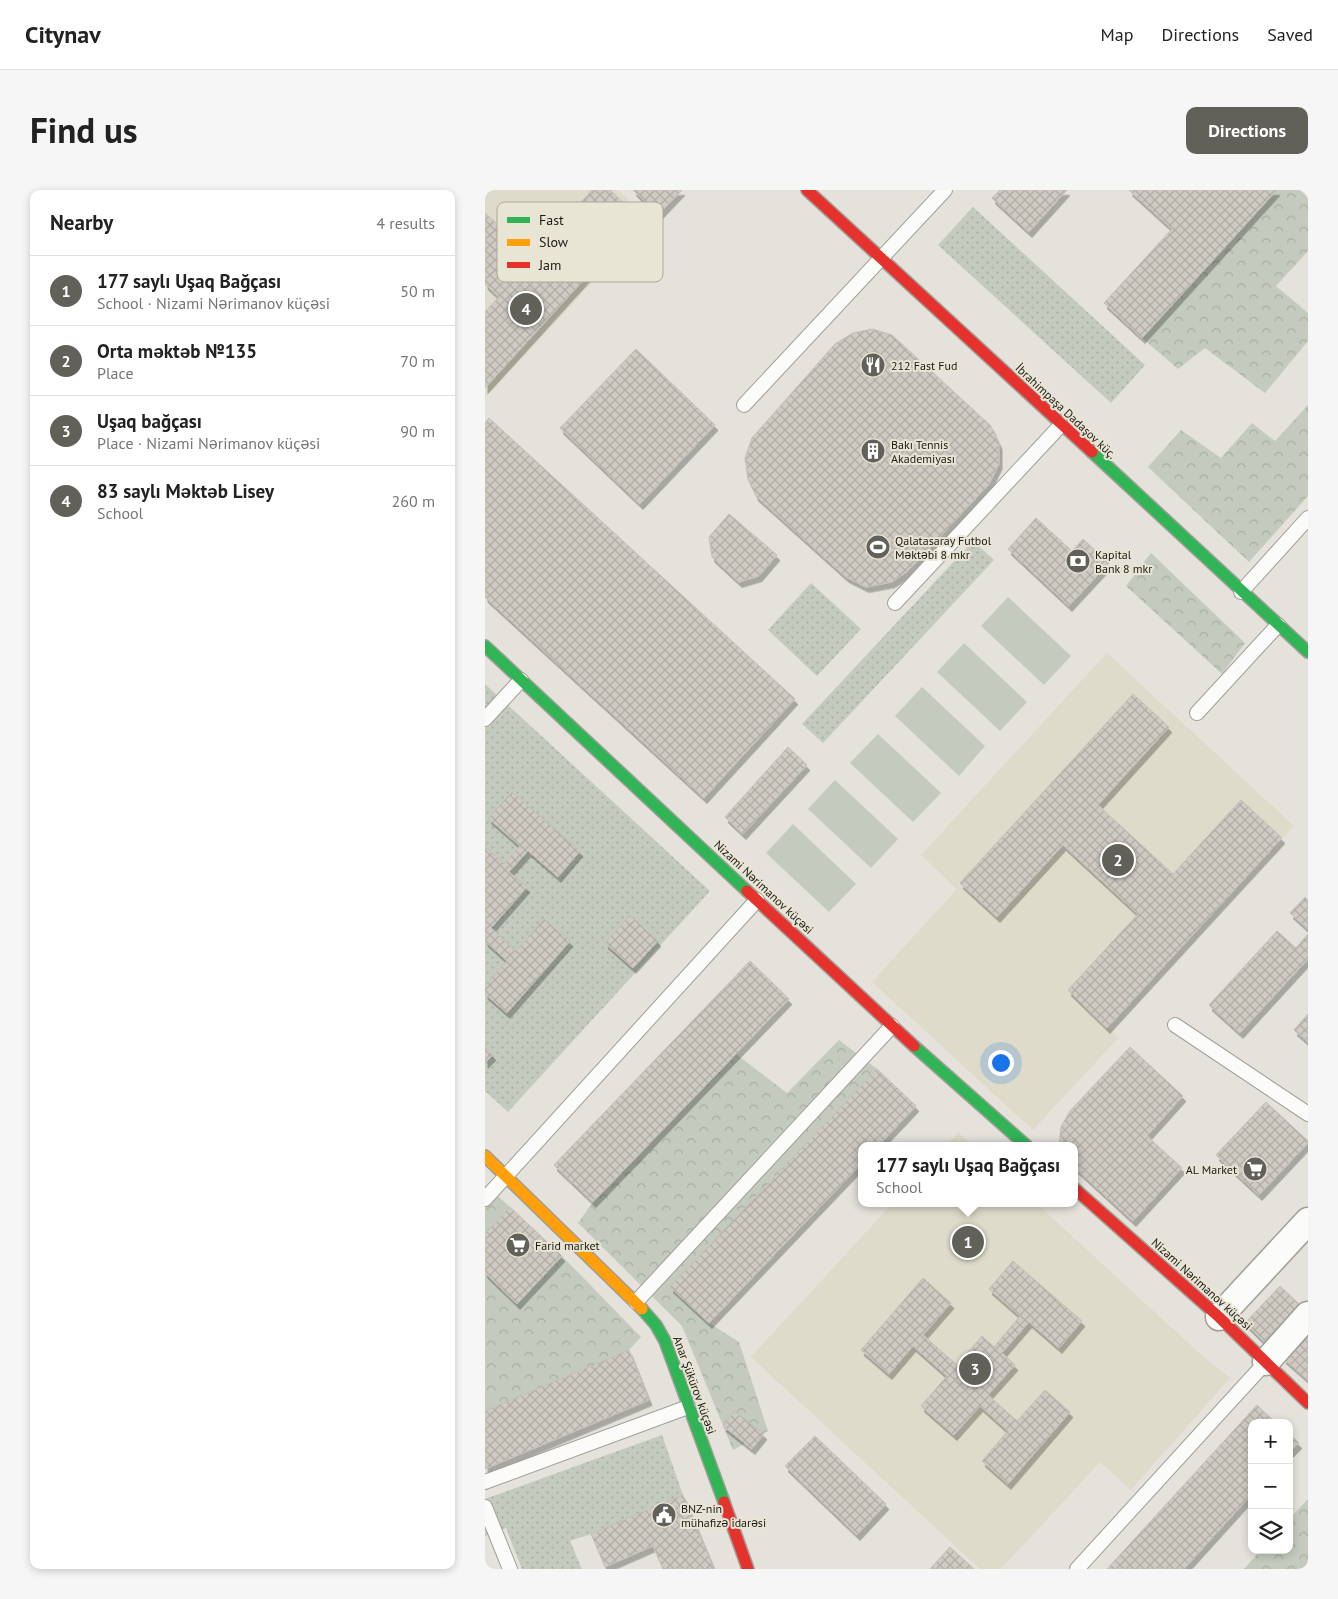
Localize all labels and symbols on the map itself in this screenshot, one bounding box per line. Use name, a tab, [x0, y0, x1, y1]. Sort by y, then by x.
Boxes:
legend	[497, 202, 663, 282]
text: Fast	[539, 211, 564, 229]
text: Slow	[539, 233, 569, 251]
text: Jam	[538, 256, 561, 274]
pin: 4	[510, 290, 542, 328]
restaurant icon: 212 Fast Fud	[860, 352, 886, 378]
place label: 212 Fast Fud	[891, 358, 957, 373]
street label: İbrahimpaşa Dadaşov küç.	[1012, 360, 1120, 462]
place label: Bakı Tennis Akademiyası	[891, 437, 955, 466]
building icon: Bakı Tennis Akademiyası	[860, 438, 886, 464]
place label: Qalatasaray Futbol Məktəbi 8 mkr	[895, 533, 992, 562]
sports icon: Qalatasaray Futbol Məktəbi 8 mkr	[865, 534, 891, 560]
place label: Kapital Bank 8 mkr	[1095, 547, 1152, 576]
bank icon: Kapital Bank 8 mkr	[1065, 548, 1091, 574]
street label: Nizami Nərimanov küçəsi	[711, 837, 817, 937]
pin: 2	[1102, 841, 1134, 879]
your location	[988, 1050, 1014, 1076]
supermarket icon: AL Market	[1242, 1156, 1268, 1182]
place label: AL Market	[1186, 1162, 1237, 1177]
pin: 1	[952, 1223, 984, 1261]
supermarket icon: Farid market	[505, 1232, 531, 1258]
street label: Nizami Nərimanov küçəsi	[1148, 1235, 1256, 1333]
place label: Farid market	[535, 1238, 600, 1253]
street label: Anar Şükürov küçəsi	[670, 1334, 720, 1436]
pin: 3	[959, 1350, 991, 1388]
place label: BNZ-nin mühafizə idarəsi	[681, 1501, 766, 1530]
public building icon: BNZ-nin mühafizə idarəsi	[651, 1502, 677, 1528]

